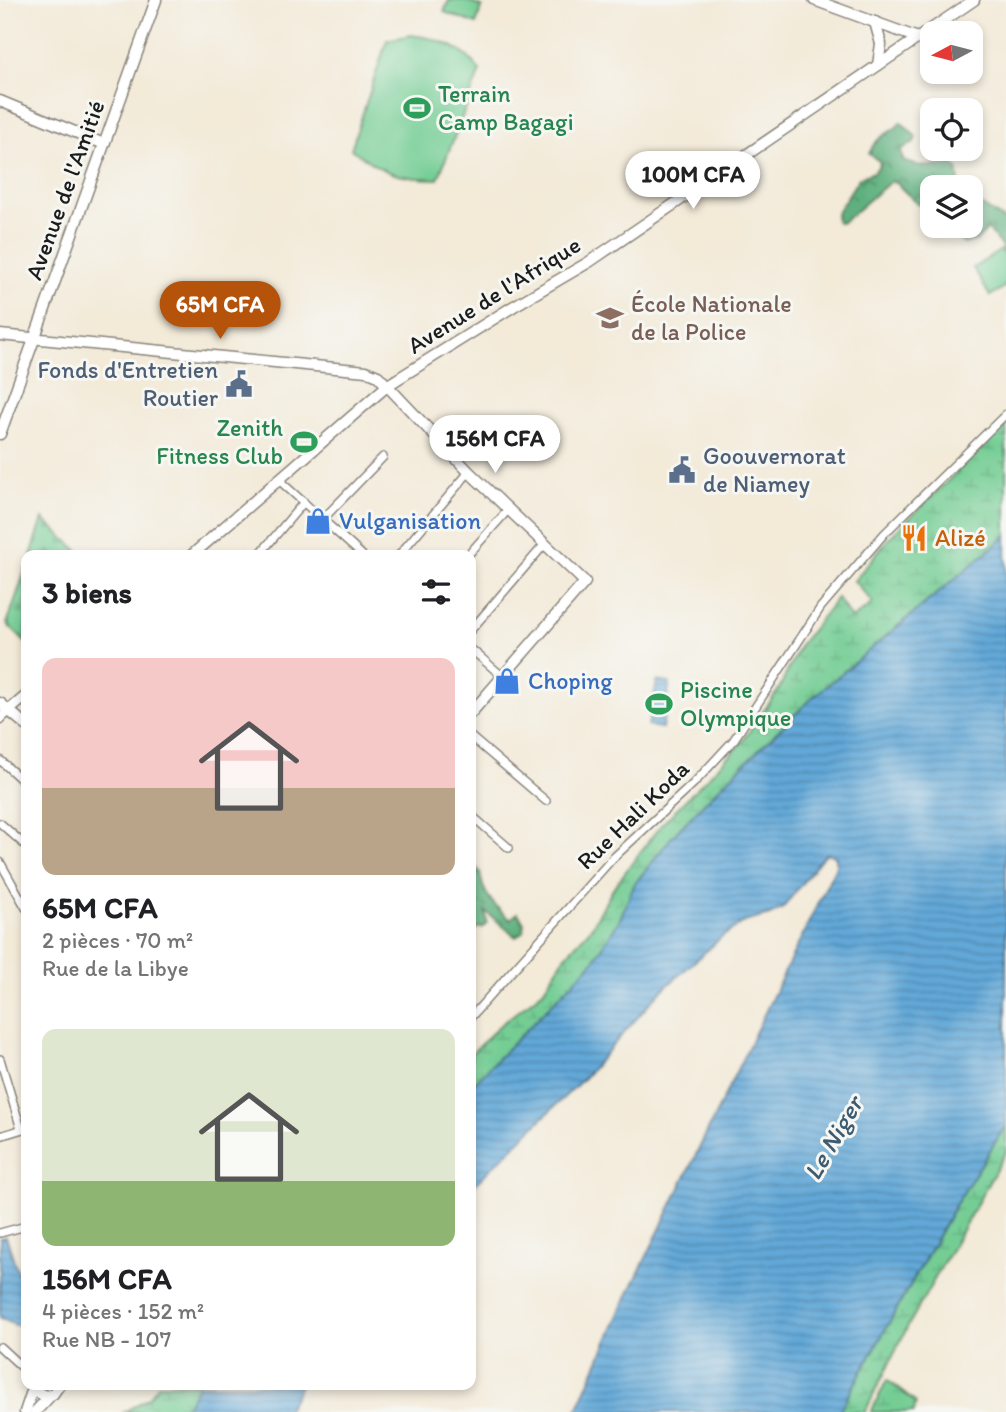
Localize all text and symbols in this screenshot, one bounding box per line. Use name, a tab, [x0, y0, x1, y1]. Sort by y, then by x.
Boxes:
north arrow	[920, 21, 984, 84]
map controls	[920, 21, 983, 238]
place label: Terrain Camp Bagagi	[438, 79, 574, 136]
sports icon: Terrain Camp Bagagi	[402, 93, 432, 123]
street label: Avenue de l'Amitié	[19, 96, 110, 284]
button: locate	[920, 98, 983, 161]
pin: 100M CFA	[621, 152, 765, 211]
text: 100M CFA	[641, 160, 745, 188]
button: layers	[920, 175, 983, 238]
street label: Avenue de l'Afrique	[402, 230, 586, 360]
pin: 65M CFA	[155, 282, 285, 341]
place label: École Nationale de la Police	[631, 289, 792, 346]
text: 65M CFA	[176, 290, 264, 318]
school or university icon: École Nationale de la Police	[595, 303, 625, 333]
place label: Fonds d'Entretien Routier	[37, 355, 218, 412]
public building icon: Fonds d'Entretien Routier	[224, 369, 254, 399]
place label: Zenith Fitness Club	[156, 413, 283, 470]
pin: 156M CFA	[423, 416, 567, 475]
text: 156M CFA	[445, 424, 545, 452]
sports icon: Zenith Fitness Club	[289, 427, 319, 457]
place label: Goouvernorat de Niamey	[703, 441, 846, 498]
public building icon: Goouvernorat de Niamey	[667, 455, 697, 485]
shop icon: Vulganisation	[303, 506, 333, 536]
place label: Vulganisation	[339, 506, 481, 535]
restaurant icon: Alizé	[899, 523, 929, 553]
place label: Alizé	[935, 523, 986, 552]
icon: filters	[417, 573, 455, 611]
text: 3 biens	[42, 574, 132, 611]
shop icon: Choping	[492, 666, 522, 696]
place label: Choping	[528, 666, 613, 695]
place label: Piscine Olympique	[680, 675, 791, 732]
sports icon: Piscine Olympique	[644, 689, 674, 719]
icon: home	[186, 703, 312, 829]
street label: Rue Hali Koda	[571, 754, 695, 875]
text: 65M CFA	[42, 889, 158, 926]
text: 2 pièces · 70 m²	[42, 926, 193, 954]
text: Rue de la Libye	[42, 954, 189, 982]
icon: home	[186, 1074, 312, 1200]
water label: Le Niger	[796, 1088, 871, 1186]
text: 156M CFA	[42, 1260, 172, 1297]
text: 4 pièces · 152 m²	[42, 1297, 204, 1325]
text: Rue NB - 107	[42, 1325, 171, 1353]

